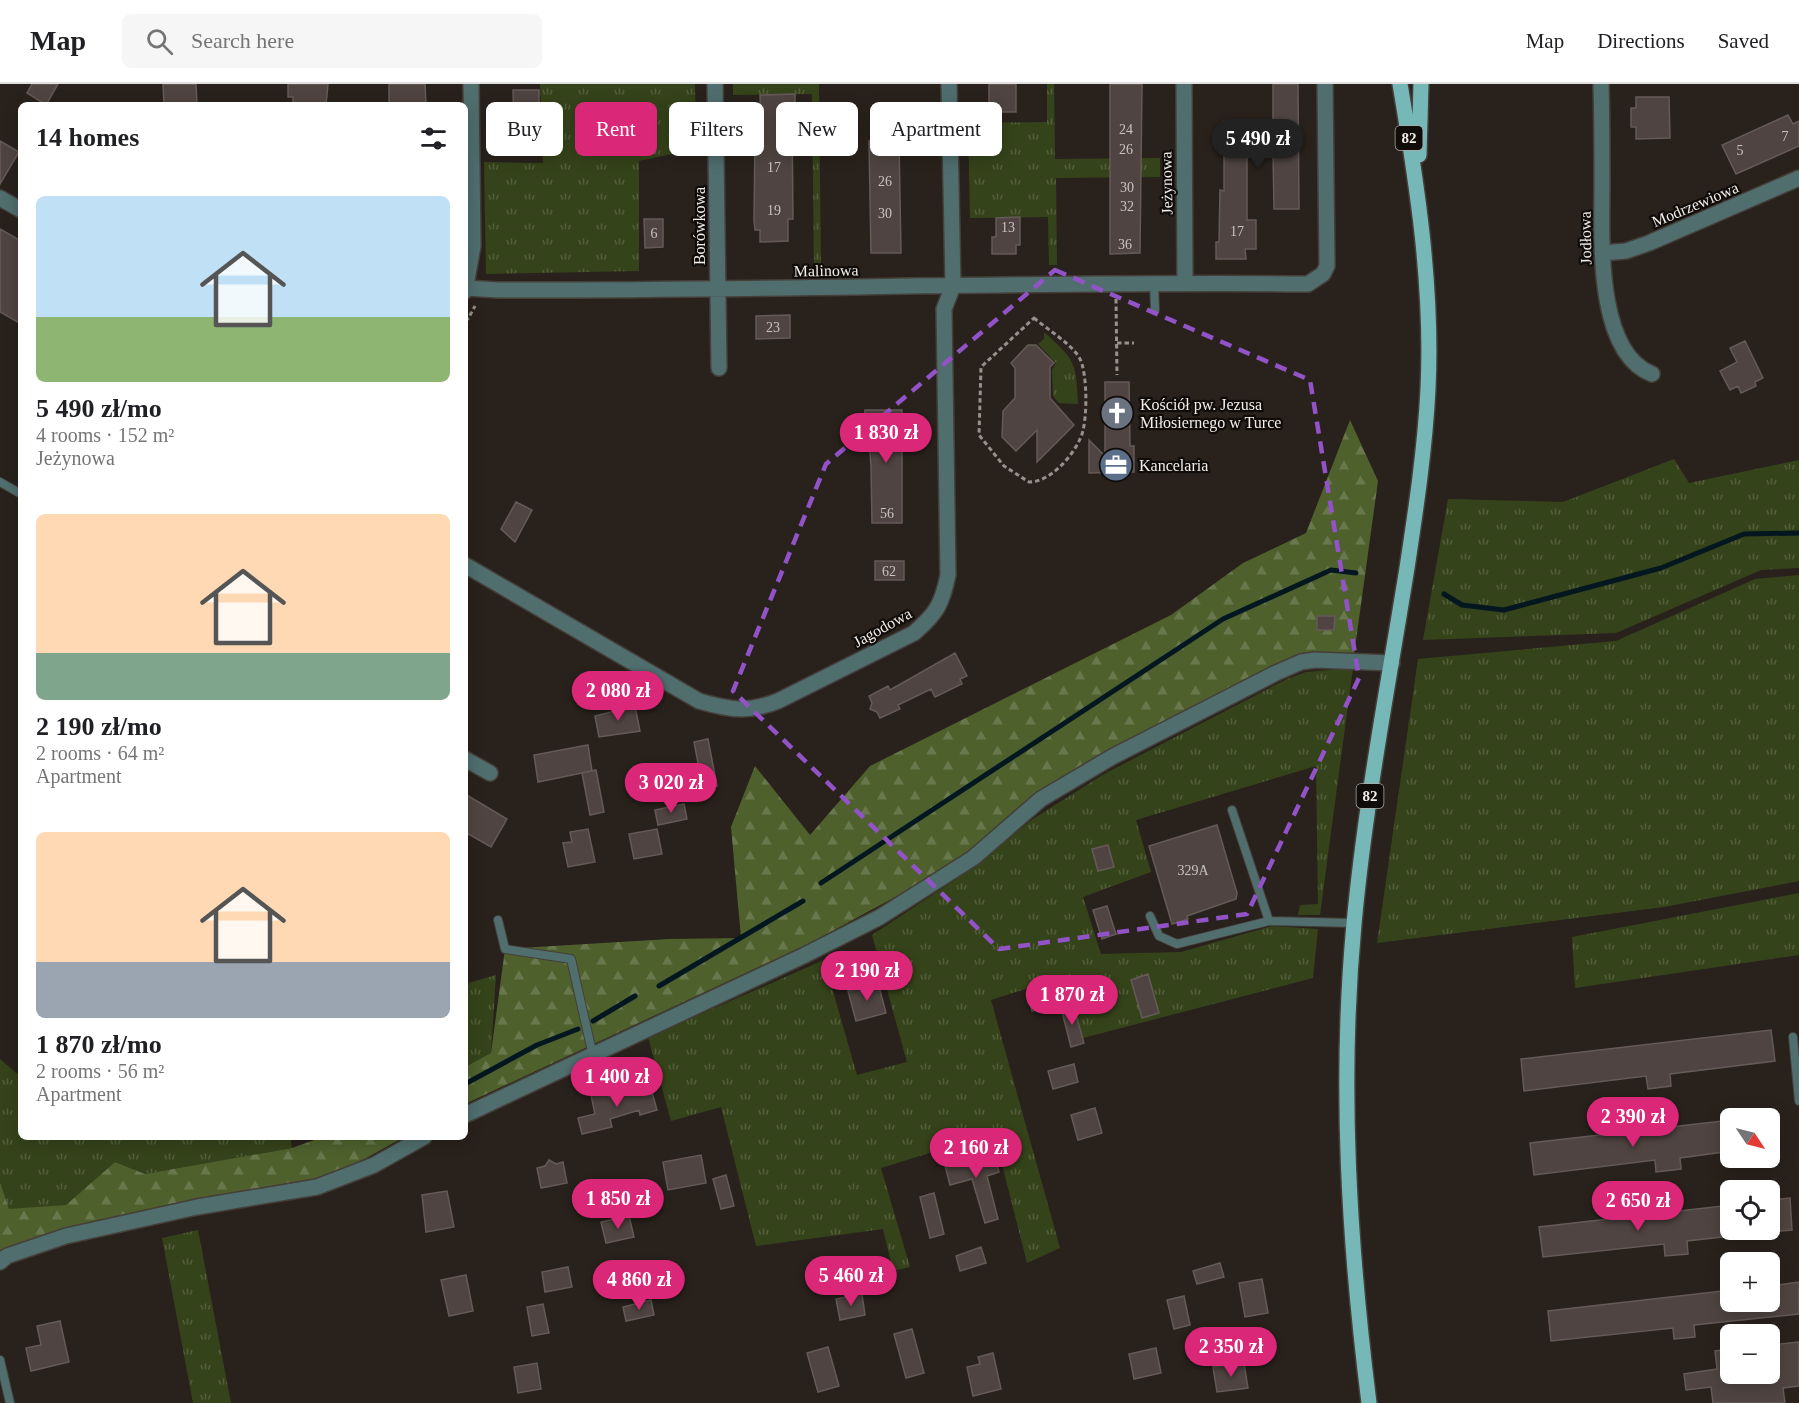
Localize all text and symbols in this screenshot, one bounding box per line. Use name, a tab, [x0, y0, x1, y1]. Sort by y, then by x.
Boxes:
search box	[122, 14, 542, 68]
text: Map	[30, 25, 86, 56]
icon: search	[143, 25, 176, 58]
text: Search here	[191, 28, 294, 53]
text: Map	[1526, 29, 1564, 53]
text: Directions	[1597, 29, 1685, 53]
text: Saved	[1718, 29, 1769, 53]
chip: Buy	[486, 102, 563, 156]
chip: Rent	[575, 102, 657, 156]
chip: Filters	[669, 102, 764, 156]
chip: New	[776, 102, 858, 156]
chip: Apartment	[870, 102, 1002, 156]
pin: 5 490 zł	[1196, 119, 1320, 170]
icon: filters	[417, 122, 450, 155]
house number: 24	[1119, 122, 1133, 137]
text: 14 homes	[36, 123, 139, 152]
road number: 82	[1396, 126, 1422, 150]
text: 5 490 zł	[1226, 127, 1290, 149]
house number: 7	[1782, 129, 1789, 144]
house number: 26	[1119, 142, 1133, 157]
house number: 5	[1737, 143, 1744, 158]
street label: Jeżynowa	[1157, 151, 1177, 215]
house number: 17	[767, 160, 781, 175]
house number: 26	[878, 174, 892, 189]
street label: Modrzewiowa	[1649, 179, 1741, 230]
house number: 30	[1120, 180, 1134, 195]
street label: Borówkowa	[691, 187, 708, 265]
house number: 32	[1120, 199, 1134, 214]
house number: 19	[767, 203, 781, 218]
house number: 30	[878, 206, 892, 221]
street label: Jodłowa	[1577, 211, 1594, 265]
house number: 13	[1001, 220, 1015, 235]
house number: 17	[1230, 224, 1244, 239]
house number: 6	[651, 226, 658, 241]
icon: home	[189, 235, 297, 343]
house number: 36	[1118, 237, 1132, 252]
street label: Malinowa	[793, 261, 859, 280]
house number: 23	[766, 320, 780, 335]
text: 5 490 zł/mo	[36, 394, 162, 423]
church icon: Kościół pw. Jezusa Miłosiernego w Turce	[1099, 395, 1135, 431]
place label: Kościół pw. Jezusa Miłosiernego w Turce	[1140, 396, 1281, 432]
pin: 1 830 zł	[824, 413, 948, 464]
text: 1 830 zł	[854, 421, 918, 443]
text: 4 rooms · 152 m²	[36, 424, 174, 446]
text: Jeżynowa	[36, 447, 115, 469]
office icon: Kancelaria	[1098, 447, 1134, 483]
place label: Kancelaria	[1139, 457, 1208, 474]
house number: 56	[880, 506, 894, 521]
icon: home	[189, 553, 297, 661]
house number: 62	[882, 564, 896, 579]
street label: Jagodowa	[850, 604, 915, 651]
pin: 2 080 zł	[556, 671, 680, 722]
text: 2 080 zł	[586, 679, 650, 701]
text: 2 190 zł/mo	[36, 712, 162, 741]
text: 2 rooms · 64 m²	[36, 742, 164, 764]
pin: 3 020 zł	[609, 763, 733, 814]
text: Apartment	[36, 765, 122, 787]
text: 3 020 zł	[639, 771, 703, 793]
road number: 82	[1356, 784, 1384, 808]
house number: 329A	[1177, 863, 1209, 878]
icon: home	[189, 871, 297, 979]
pin: 2 190 zł	[805, 951, 929, 1002]
text: 2 190 zł	[835, 959, 899, 981]
pin: 1 870 zł	[1010, 975, 1134, 1026]
text: 1 870 zł	[1040, 983, 1104, 1005]
text: 1 870 zł/mo	[36, 1030, 162, 1059]
pin: 1 400 zł	[555, 1057, 679, 1108]
text: 2 rooms · 56 m²	[36, 1060, 164, 1082]
text: 1 400 zł	[585, 1065, 649, 1087]
text: Apartment	[36, 1083, 122, 1105]
pin: 2 390 zł	[1571, 1097, 1695, 1148]
text: 2 390 zł	[1601, 1105, 1665, 1127]
north arrow	[1720, 1108, 1780, 1168]
map controls	[1720, 1108, 1780, 1384]
pin: 2 160 zł	[914, 1128, 1038, 1179]
text: 2 160 zł	[944, 1136, 1008, 1158]
pin: 1 850 zł	[556, 1179, 680, 1230]
button: locate	[1720, 1180, 1780, 1240]
pin: 2 650 zł	[1576, 1181, 1700, 1232]
text: 1 850 zł	[586, 1187, 650, 1209]
text: 2 650 zł	[1606, 1189, 1670, 1211]
button: +	[1720, 1252, 1780, 1312]
pin: 5 460 zł	[789, 1256, 913, 1307]
pin: 4 860 zł	[577, 1260, 701, 1311]
text: 5 460 zł	[819, 1264, 883, 1286]
text: 4 860 zł	[607, 1268, 671, 1290]
button: −	[1720, 1324, 1780, 1384]
pin: 2 350 zł	[1169, 1327, 1293, 1378]
text: 2 350 zł	[1199, 1335, 1263, 1357]

